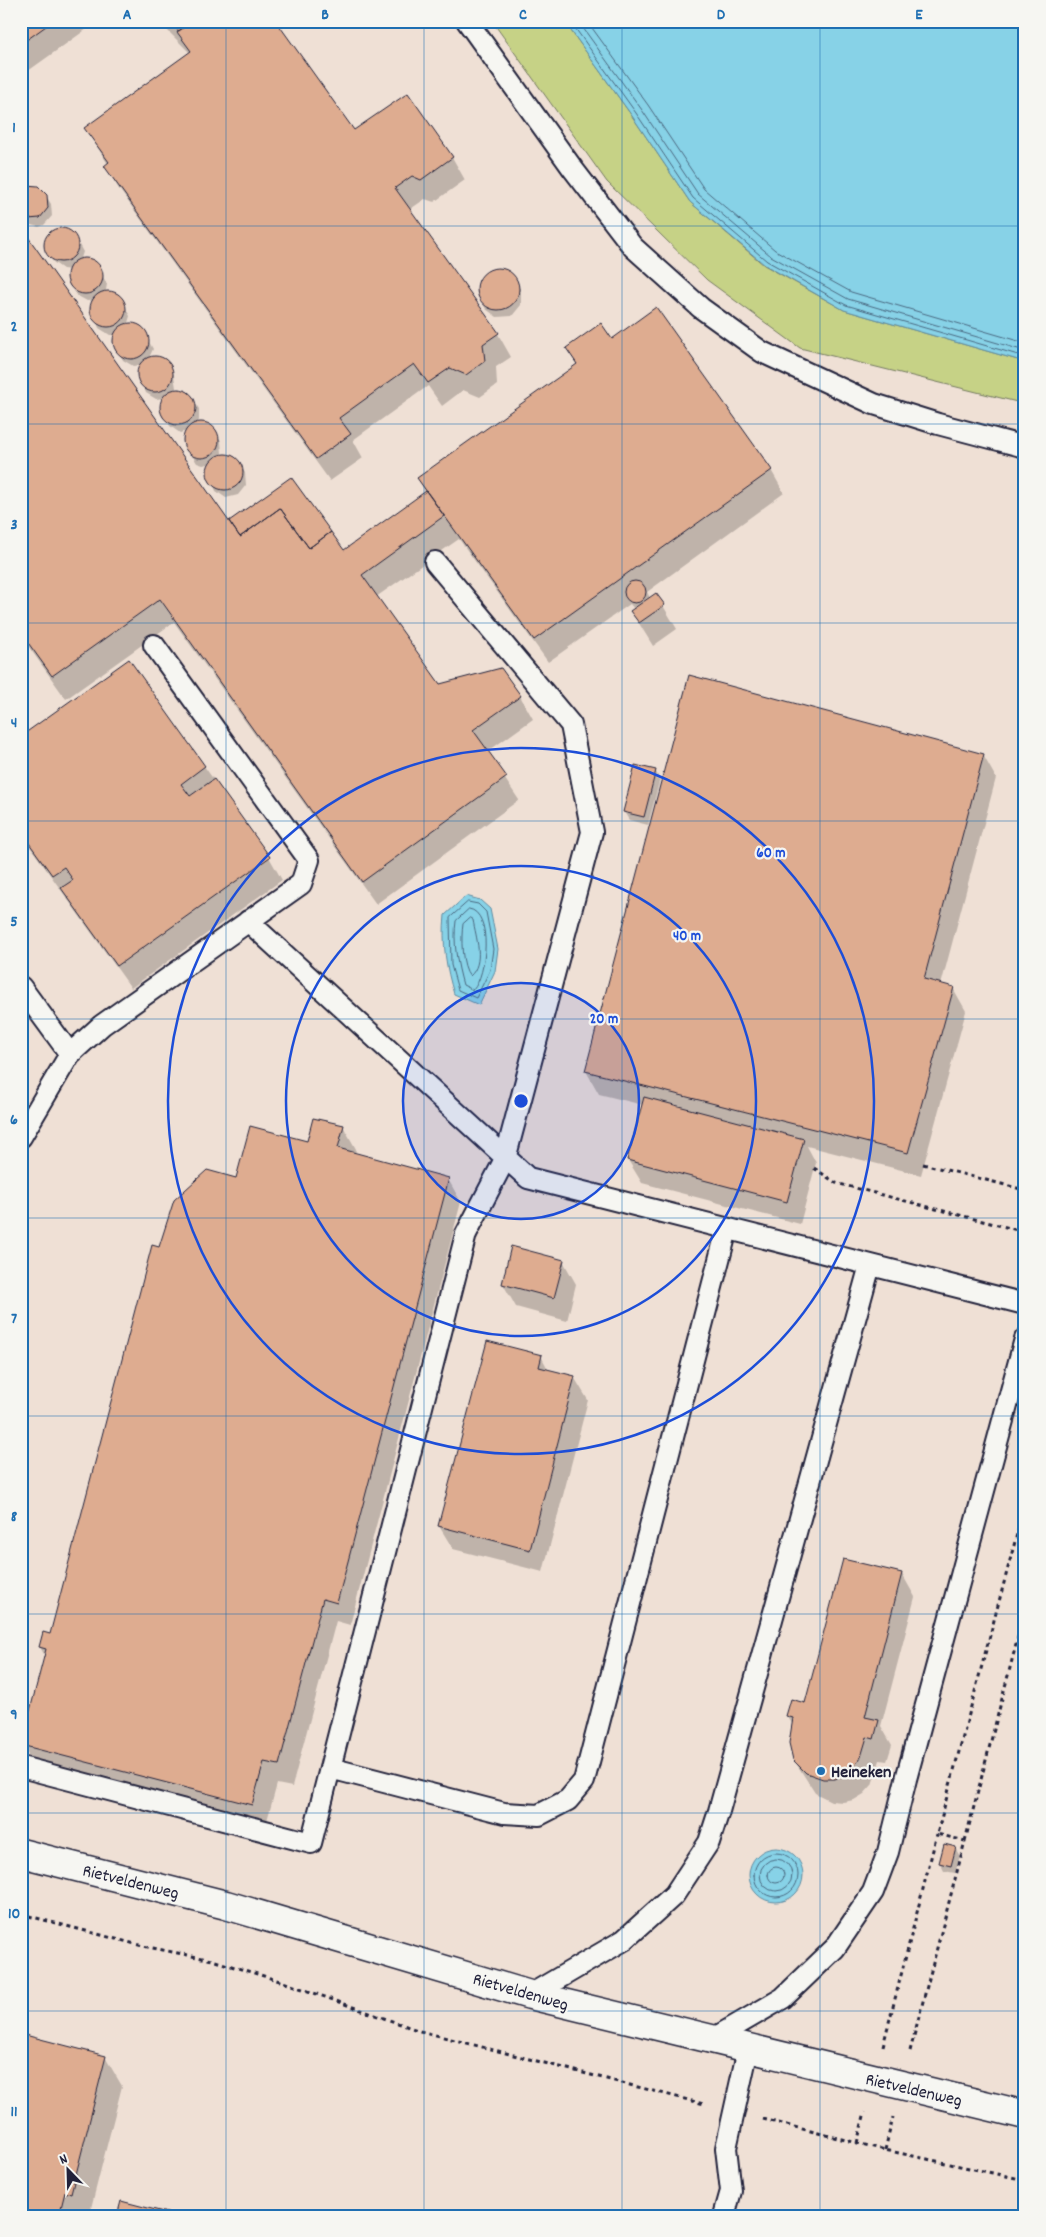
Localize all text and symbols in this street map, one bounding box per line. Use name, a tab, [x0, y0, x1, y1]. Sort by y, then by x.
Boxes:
text: A	[123, 4, 132, 27]
text: B	[321, 4, 329, 27]
text: C	[519, 4, 527, 27]
text: D	[717, 4, 726, 27]
text: E	[915, 4, 923, 27]
text: 1	[12, 117, 16, 140]
text: 2	[11, 316, 18, 339]
text: 3	[10, 514, 18, 537]
text: 4	[11, 712, 17, 735]
text: 60 m	[756, 843, 786, 865]
text: 5	[10, 911, 18, 934]
text: 40 m	[673, 926, 701, 948]
text: 20 m	[590, 1009, 618, 1031]
centre of rings	[512, 1092, 530, 1110]
text: 6	[10, 1109, 18, 1132]
text: 7	[11, 1308, 17, 1331]
text: 8	[11, 1506, 18, 1529]
text: 9	[10, 1704, 18, 1727]
place label: Heineken	[831, 1761, 891, 1786]
marker: Heineken	[815, 1765, 827, 1777]
street label: Rietveldenweg	[80, 1859, 181, 1907]
text: 10	[8, 1903, 20, 1926]
street label: Rietveldenweg	[470, 1968, 571, 2019]
street label: Rietveldenweg	[863, 2068, 964, 2115]
text: 11	[10, 2101, 18, 2124]
north arrow	[42, 2144, 92, 2194]
text: N	[57, 2149, 71, 2170]

